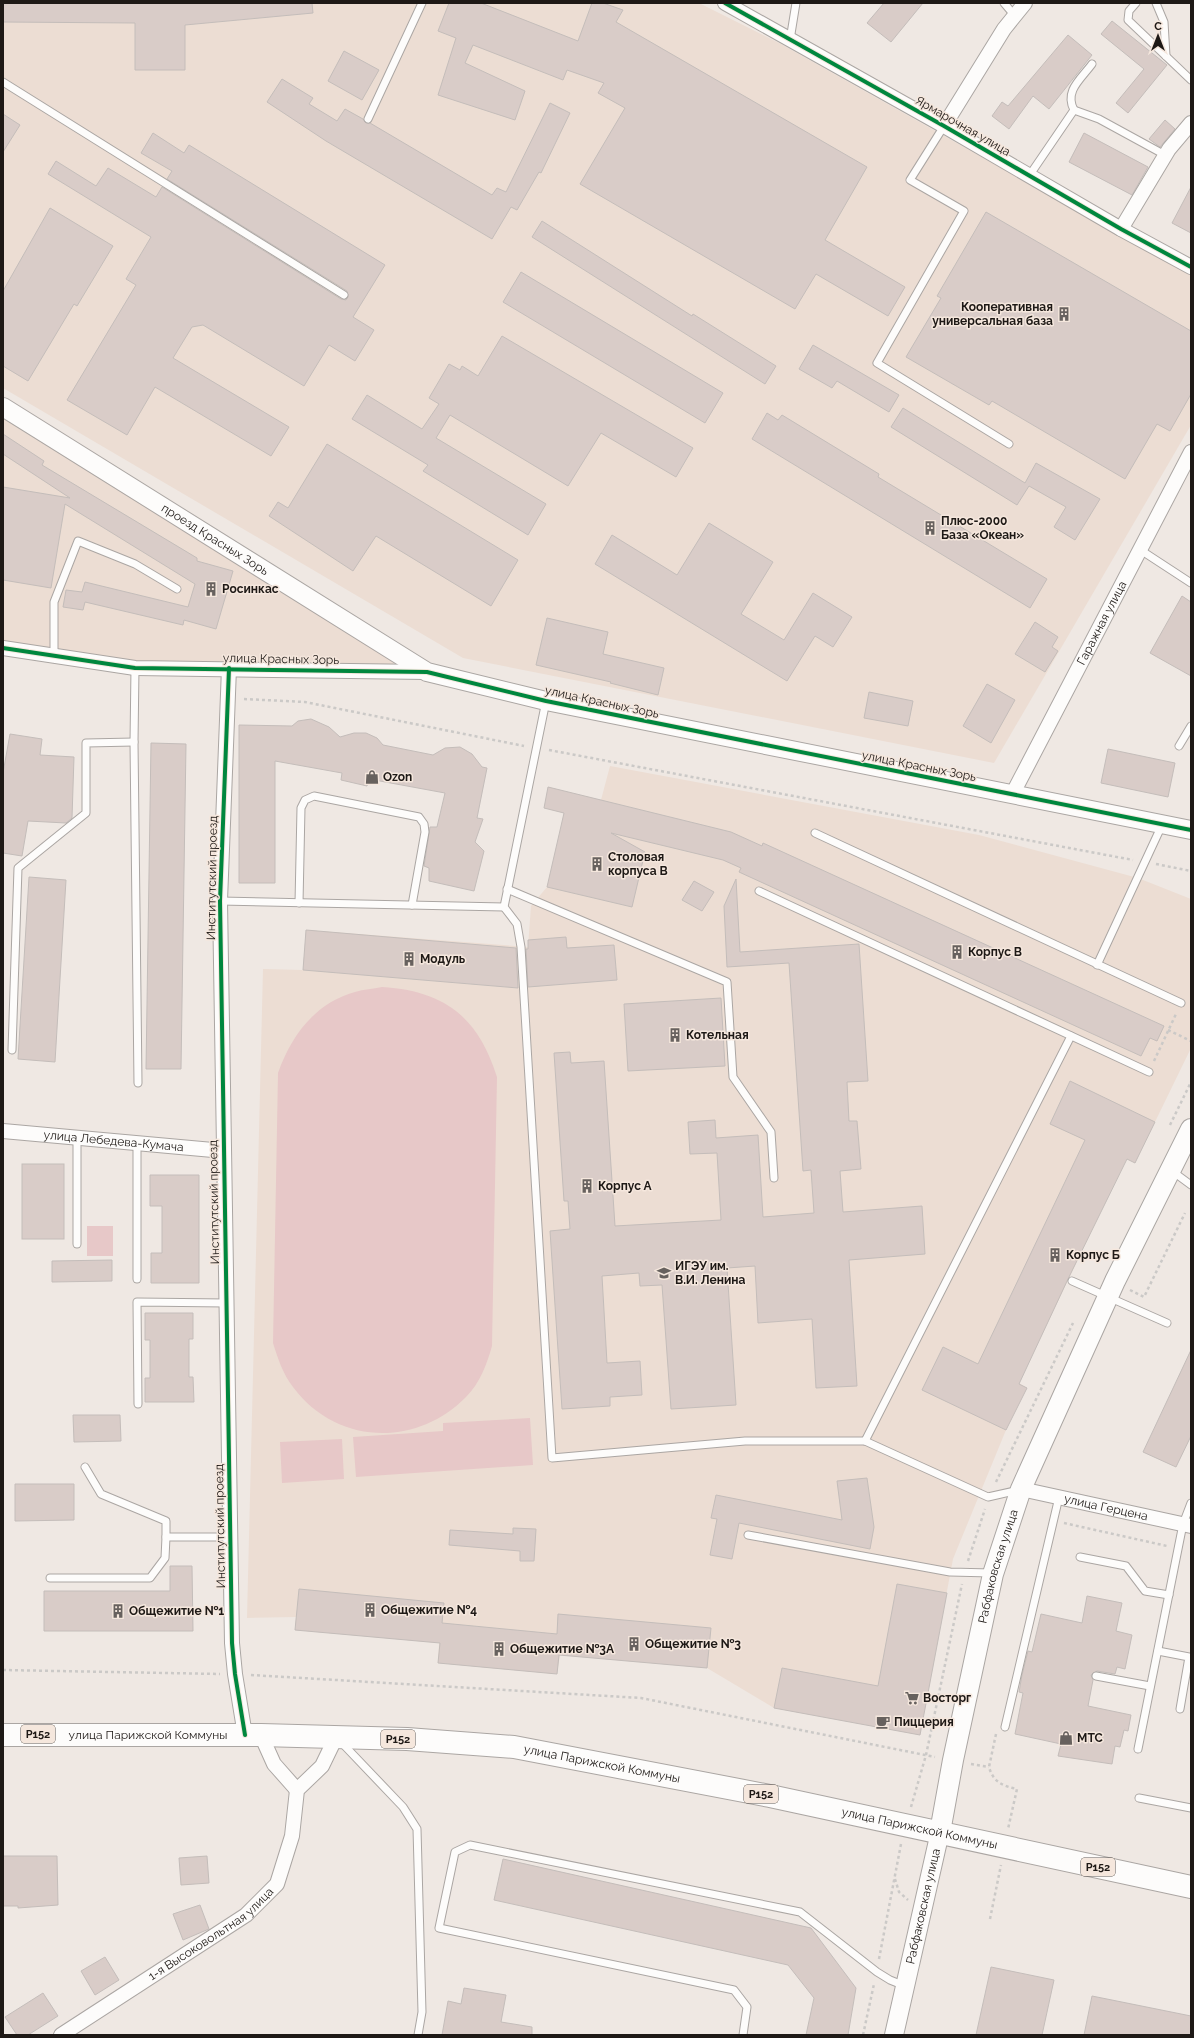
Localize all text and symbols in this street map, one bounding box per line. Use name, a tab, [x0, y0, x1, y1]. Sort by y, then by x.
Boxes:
north arrow	[1138, 16, 1178, 56]
text: С	[1154, 20, 1162, 33]
street label: Ярмарочная улица	[913, 93, 1013, 159]
place label: Кооперативная универсальная база	[932, 300, 1053, 328]
building icon: Кооперативная универсальная база	[1056, 306, 1072, 322]
street label: проезд Красных Зорь	[159, 501, 271, 578]
place label: Плюс-2000 База «Океан»	[941, 514, 1024, 542]
building icon: Плюс-2000 База «Океан»	[922, 520, 938, 536]
street label: Гаражная улица	[1074, 579, 1129, 667]
building icon: Росинкас	[203, 581, 219, 597]
place label: Росинкас	[222, 582, 279, 596]
street label: улица Красных Зорь	[223, 651, 339, 667]
street label: улица Красных Зорь	[544, 683, 660, 721]
street label: улица Красных Зорь	[861, 748, 978, 784]
shop icon: Ozon	[364, 769, 380, 785]
place label: Ozon	[383, 770, 412, 784]
street label: Институтский проезд	[204, 816, 220, 940]
place label: Столовая корпуса В	[608, 850, 668, 878]
building icon: Столовая корпуса В	[589, 856, 605, 872]
building icon: Корпус В	[949, 944, 965, 960]
place label: Корпус В	[968, 945, 1022, 959]
building icon: Модуль	[401, 951, 417, 967]
place label: Модуль	[420, 952, 466, 966]
building icon: Котельная	[667, 1027, 683, 1043]
place label: Котельная	[686, 1028, 749, 1042]
street label: улица Лебедева-Кумача	[43, 1128, 184, 1154]
street label: Институтский проезд	[206, 1140, 222, 1264]
building icon: Корпус А	[579, 1178, 595, 1194]
place label: Корпус А	[598, 1179, 652, 1193]
building icon: Корпус Б	[1047, 1247, 1063, 1263]
place label: Корпус Б	[1066, 1248, 1120, 1262]
place label: ИГЭУ им. В.И. Ленина	[675, 1259, 746, 1287]
school or university icon: ИГЭУ им. В.И. Ленина	[656, 1265, 672, 1281]
street label: Институтский проезд	[212, 1464, 228, 1588]
street label: улица Герцена	[1063, 1492, 1149, 1523]
street label: Рабфаковская улица	[976, 1508, 1021, 1625]
building icon: Общежитие №4	[362, 1602, 378, 1618]
building icon: Общежитие №1	[110, 1603, 126, 1619]
place label: Общежитие №4	[381, 1603, 477, 1617]
place label: Общежитие №1	[129, 1604, 224, 1618]
building icon: Общежитие №3	[626, 1636, 642, 1652]
place label: Общежитие №3	[645, 1637, 741, 1651]
building icon: Общежитие №3А	[491, 1641, 507, 1657]
place label: Общежитие №3А	[510, 1642, 615, 1656]
supermarket icon: Восторг	[904, 1690, 920, 1706]
place label: Восторг	[923, 1691, 971, 1705]
cafe icon: Пиццерия	[875, 1714, 891, 1730]
place label: Пиццерия	[894, 1715, 954, 1729]
road number: Р152	[21, 1725, 55, 1743]
street label: улица Парижской Коммуны	[69, 1728, 227, 1742]
road number: Р152	[381, 1730, 415, 1748]
shop icon: МТС	[1058, 1730, 1074, 1746]
place label: МТС	[1077, 1731, 1103, 1745]
street label: улица Парижской Коммуны	[523, 1742, 681, 1786]
road number: Р152	[744, 1785, 778, 1803]
street label: улица Парижской Коммуны	[840, 1805, 999, 1852]
street label: Рабфаковская улица	[903, 1847, 943, 1965]
road number: Р152	[1081, 1858, 1115, 1876]
street label: 1-я Высоковольтная улица	[146, 1885, 276, 1983]

